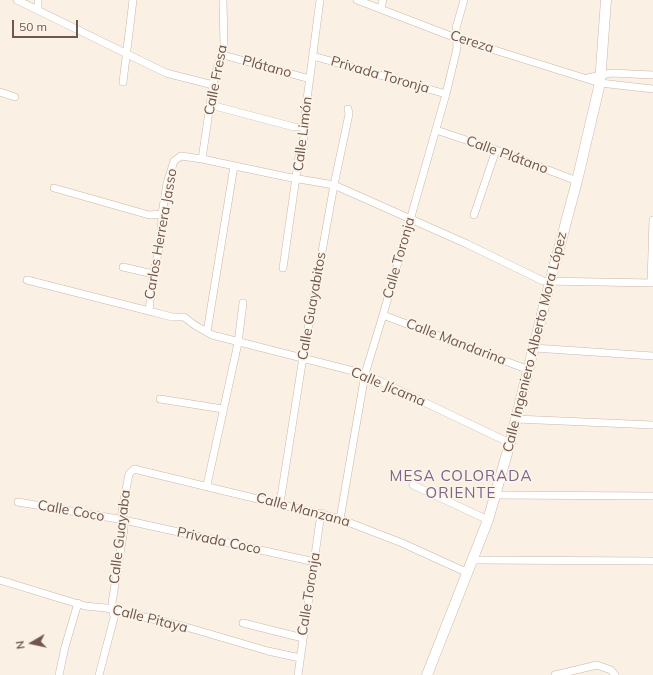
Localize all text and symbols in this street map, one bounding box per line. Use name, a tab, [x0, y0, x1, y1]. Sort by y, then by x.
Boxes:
scale bar	[14, 12, 80, 38]
text: 50 m	[19, 19, 47, 34]
street label: Cereza	[448, 27, 496, 57]
street label: Calle Fresa	[201, 43, 231, 117]
street label: Plátano	[241, 52, 293, 82]
street label: Privada Toronja	[329, 53, 431, 97]
street label: Calle Limón	[290, 96, 316, 172]
street label: Calle Plátano	[464, 132, 550, 178]
street label: Carlos Herrera Jasso	[141, 167, 181, 301]
street label: Calle Toronja	[379, 215, 419, 301]
street label: Calle Ingeniero Alberto Mora López	[499, 230, 571, 454]
street label: Calle Guayabitos	[294, 251, 330, 361]
street label: Calle Mandarina	[403, 315, 509, 369]
street label: Calle Jícama	[348, 364, 428, 410]
district label: MESA COLORADA ORIENTE	[390, 467, 532, 502]
street label: Calle Guayaba	[106, 489, 134, 585]
street label: Calle Manzana	[254, 489, 352, 531]
street label: Calle Coco	[36, 497, 106, 525]
street label: Privada Coco	[175, 524, 263, 558]
street label: Calle Toronja	[294, 551, 324, 637]
street label: Calle Pitaya	[111, 602, 189, 636]
north arrow	[12, 623, 52, 663]
text: N	[13, 640, 28, 650]

